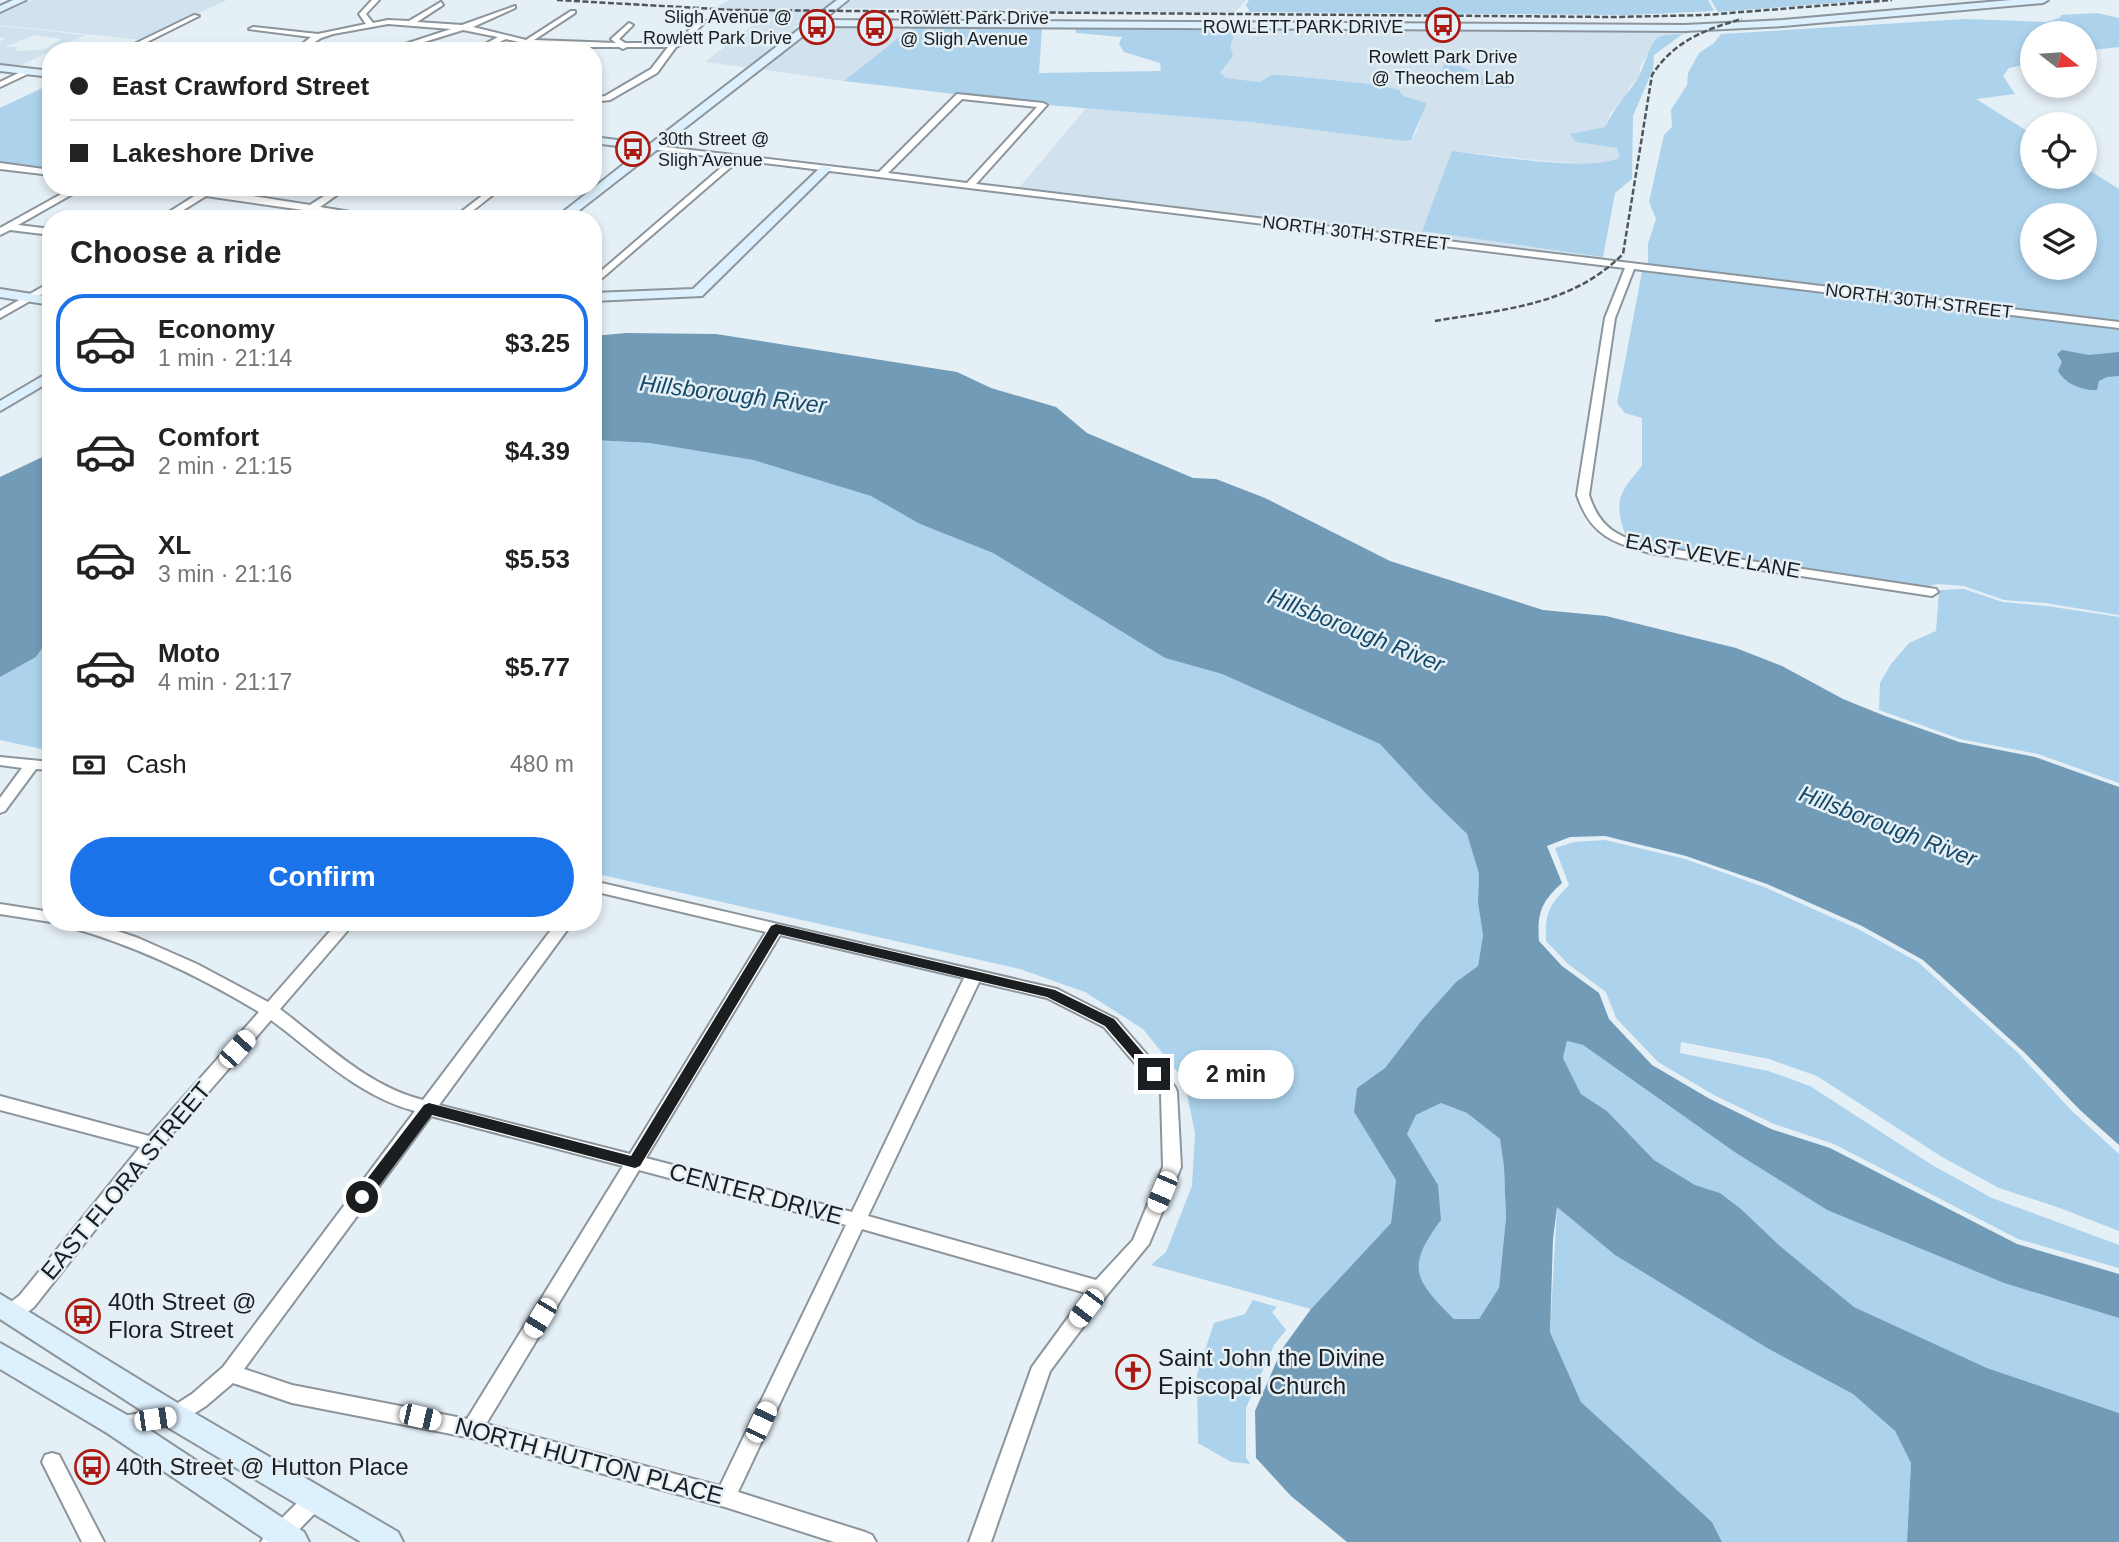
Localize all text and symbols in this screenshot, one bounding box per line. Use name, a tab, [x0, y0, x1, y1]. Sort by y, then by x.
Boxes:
bus stop icon: Rowlett Park Drive @ Theochem Lab	[1424, 6, 1462, 44]
place label: Sligh Avenue @ Rowlett Park Drive	[643, 7, 792, 48]
bus stop icon: Sligh Avenue @ Rowlett Park Drive	[798, 8, 836, 46]
place label: Rowlett Park Drive @ Sligh Avenue	[900, 8, 1049, 49]
bus stop icon: Rowlett Park Drive @ Sligh Avenue	[856, 9, 894, 47]
street label: ROWLETT PARK DRIVE	[1203, 17, 1403, 37]
north arrow	[2020, 21, 2096, 98]
map controls	[2020, 21, 2097, 280]
place label: Rowlett Park Drive @ Theochem Lab	[1368, 47, 1518, 88]
text: East Crawford Street	[112, 71, 369, 101]
button: locate	[2020, 112, 2097, 189]
place label: 30th Street @ Sligh Avenue	[658, 129, 769, 170]
bus stop icon: 30th Street @ Sligh Avenue	[614, 130, 652, 168]
text: Lakeshore Drive	[112, 138, 314, 168]
button: layers	[2020, 203, 2097, 280]
street label: NORTH 30TH STREET	[1261, 212, 1451, 254]
text: Choose a ride	[70, 234, 282, 270]
street label: NORTH 30TH STREET	[1824, 280, 2014, 322]
icon: car	[74, 312, 137, 375]
text: Economy	[158, 314, 275, 344]
text: $3.25	[505, 328, 570, 358]
text: 1 min · 21:14	[158, 345, 292, 371]
water label: Hillsborough River	[638, 370, 829, 419]
icon: car	[74, 420, 137, 483]
text: Comfort	[158, 422, 259, 452]
text: $4.39	[505, 436, 570, 466]
text: 2 min · 21:15	[158, 453, 292, 479]
icon: car	[74, 528, 137, 591]
street label: EAST VEVE LANE	[1624, 529, 1802, 582]
text: XL	[158, 530, 191, 560]
text: $5.53	[505, 544, 570, 574]
text: 3 min · 21:16	[158, 561, 292, 587]
water label: Hillsborough River	[1264, 583, 1449, 678]
icon: car	[74, 636, 137, 699]
text: Moto	[158, 638, 220, 668]
text: $5.77	[505, 652, 570, 682]
text: 4 min · 21:17	[158, 669, 292, 695]
icon: cash	[70, 746, 108, 784]
text: Cash	[126, 749, 187, 779]
text: 480 m	[510, 751, 574, 777]
water label: Hillsborough River	[1796, 780, 1982, 872]
button: Confirm	[70, 837, 574, 917]
car	[216, 1026, 259, 1072]
callout: 2 min	[1178, 1050, 1294, 1098]
route end	[1138, 1058, 1170, 1090]
text: 2 min	[1206, 1061, 1266, 1087]
street label: EAST FLORA STREET	[35, 1076, 216, 1285]
street label: CENTER DRIVE	[666, 1157, 846, 1230]
car	[1145, 1169, 1180, 1215]
route start	[346, 1181, 378, 1213]
car	[1065, 1285, 1108, 1331]
place label: 40th Street @ Flora Street	[108, 1288, 256, 1343]
car	[521, 1295, 560, 1341]
bus stop icon: 40th Street @ Flora Street	[64, 1297, 102, 1335]
place label: Saint John the Divine Episcopal Church	[1158, 1344, 1385, 1399]
church icon: Saint John the Divine Episcopal Church	[1114, 1353, 1152, 1391]
car	[743, 1399, 780, 1445]
car	[398, 1402, 443, 1432]
car	[133, 1406, 178, 1432]
street label: NORTH HUTTON PLACE	[452, 1412, 726, 1509]
bus stop icon: 40th Street @ Hutton Place	[73, 1448, 111, 1486]
place label: 40th Street @ Hutton Place	[116, 1453, 409, 1480]

